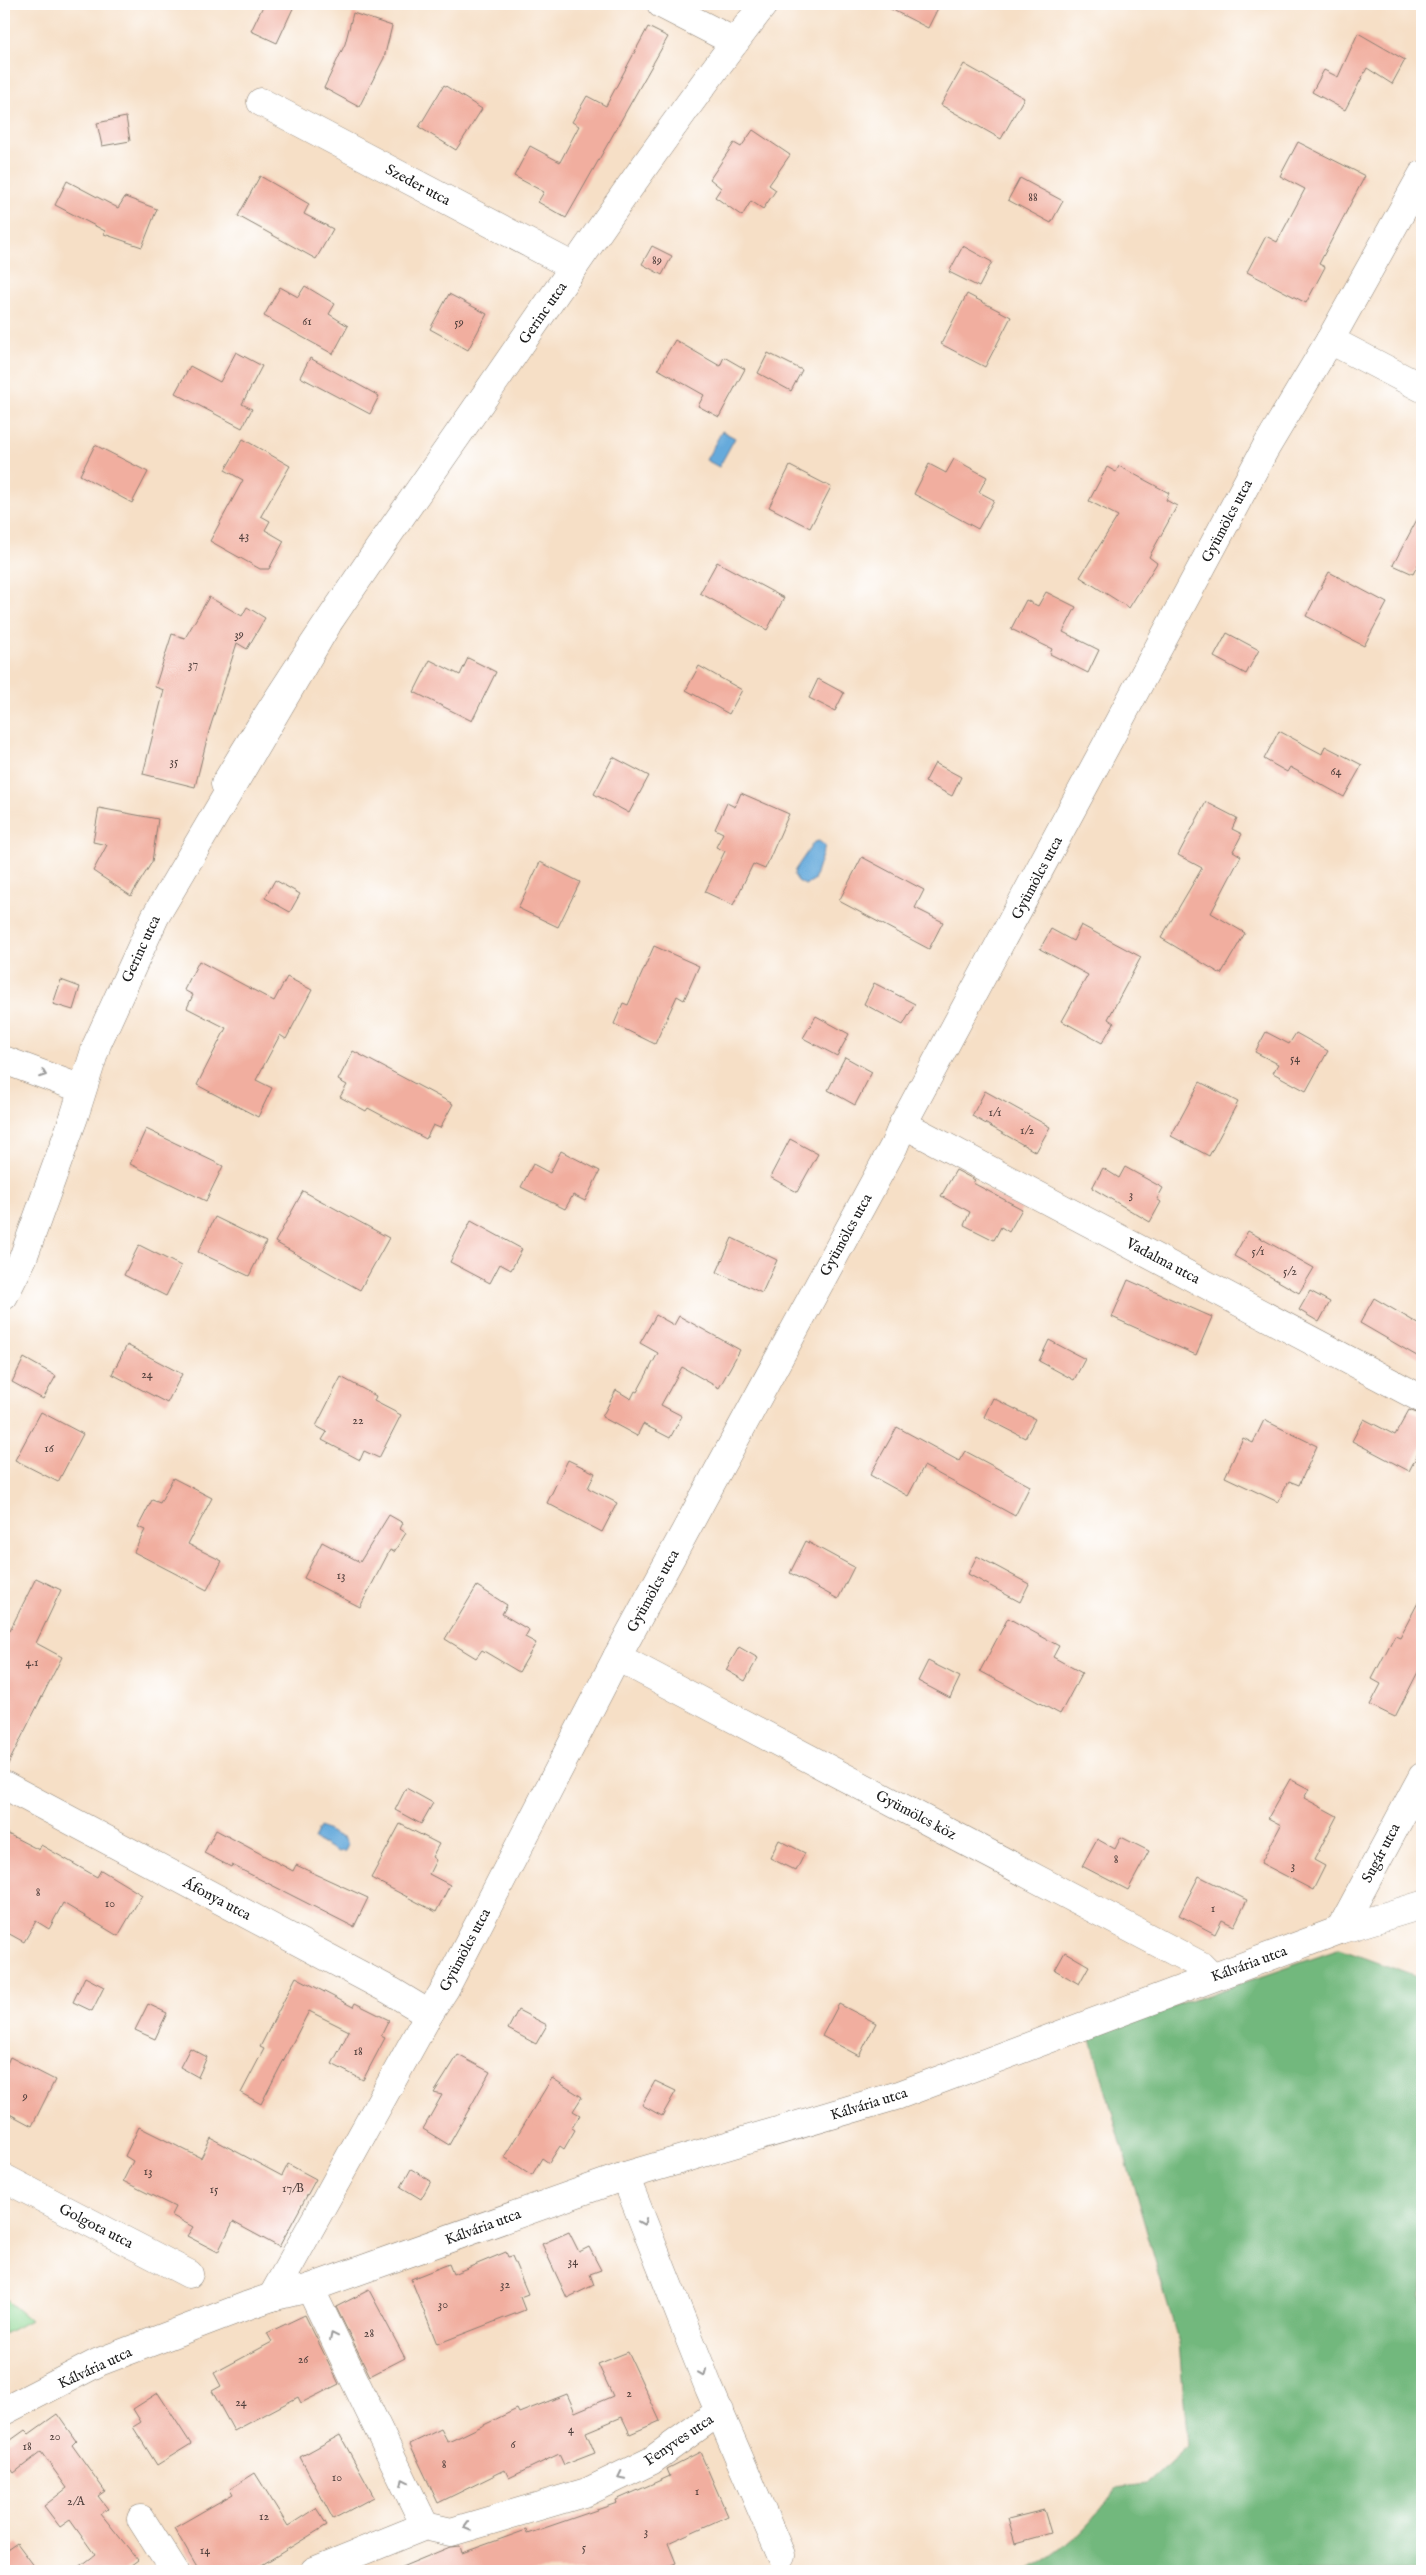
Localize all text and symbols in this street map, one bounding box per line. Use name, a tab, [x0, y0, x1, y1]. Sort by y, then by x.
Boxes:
street label: Szeder utca	[382, 160, 454, 210]
house number: 88	[1028, 190, 1038, 205]
house number: 89	[652, 253, 662, 268]
street label: Gerinc utca	[515, 278, 572, 348]
house number: 61	[302, 314, 312, 329]
house number: 59	[454, 315, 464, 330]
street label: Gyümölcs utca	[1197, 476, 1257, 566]
house number: 43	[239, 528, 249, 543]
house number: 39	[234, 627, 244, 642]
house number: 37	[188, 657, 198, 672]
house number: 35	[170, 754, 179, 769]
house number: 64	[1331, 764, 1342, 779]
street label: Gyümölcs utca	[1007, 833, 1067, 923]
street label: Gerinc utca	[117, 912, 165, 986]
house number: 54	[1290, 1051, 1300, 1066]
one-way arrow	[38, 1068, 47, 1078]
house number: 1/1	[988, 1105, 1002, 1120]
house number: 1/2	[1020, 1123, 1034, 1138]
house number: 3	[1129, 1187, 1133, 1202]
street label: Gyümölcs utca	[816, 1190, 877, 1280]
street label: Vadalma utca	[1122, 1233, 1204, 1289]
house number: 5/1	[1252, 1244, 1264, 1259]
house number: 5/2	[1283, 1264, 1297, 1279]
house number: 24	[141, 1367, 153, 1382]
house number: 22	[352, 1413, 364, 1428]
house number: 16	[44, 1441, 55, 1456]
street label: Gyümölcs utca	[623, 1546, 684, 1636]
house number: 13	[337, 1568, 345, 1583]
house number: 4.1	[25, 1655, 39, 1670]
street label: Gyümölcs köz	[872, 1786, 960, 1844]
street label: Sugár utca	[1357, 1820, 1405, 1886]
house number: 8	[1114, 1852, 1119, 1867]
house number: 3	[1291, 1858, 1295, 1873]
street label: Áfonya utca	[179, 1873, 255, 1925]
house number: 8	[36, 1885, 41, 1900]
house number: 10	[105, 1896, 115, 1911]
house number: 1	[1211, 1901, 1215, 1916]
street label: Gyümölcs utca	[435, 1905, 495, 1995]
street label: Kálvária utca	[1208, 1941, 1290, 1987]
house number: 18	[353, 2044, 363, 2059]
street label: Kálvária utca	[828, 2083, 910, 2125]
house number: 9	[21, 2089, 28, 2104]
house number: 13	[144, 2164, 152, 2179]
house number: 17/B	[282, 2181, 304, 2196]
house number: 15	[210, 2182, 219, 2197]
street label: Golgota utca	[56, 2199, 137, 2253]
street label: Kálvária utca	[442, 2204, 524, 2250]
one-way arrow	[637, 2217, 647, 2225]
house number: 34	[568, 2254, 578, 2269]
house number: 32	[500, 2277, 510, 2292]
house number: 30	[438, 2297, 448, 2312]
house number: 28	[364, 2326, 374, 2341]
one-way arrow	[329, 2332, 339, 2341]
street label: Kálvária utca	[55, 2342, 135, 2393]
house number: 26	[298, 2352, 309, 2367]
one-way arrow	[697, 2368, 707, 2376]
house number: 2	[626, 2386, 632, 2401]
house number: 24	[235, 2395, 247, 2410]
street label: Fenyves utca	[641, 2410, 718, 2470]
house number: 4	[568, 2422, 574, 2437]
house number: 20	[49, 2429, 61, 2444]
house number: 6	[510, 2437, 516, 2452]
house number: 18	[22, 2439, 32, 2454]
house number: 8	[442, 2457, 447, 2472]
one-way arrow	[617, 2469, 626, 2480]
house number: 10	[332, 2470, 342, 2485]
one-way arrow	[400, 2479, 410, 2488]
house number: 1	[695, 2484, 699, 2499]
house number: 2/A	[67, 2494, 86, 2509]
house number: 12	[259, 2509, 269, 2524]
one-way arrow	[464, 2522, 472, 2532]
house number: 3	[644, 2524, 648, 2539]
house number: 5	[582, 2540, 587, 2555]
house number: 14	[200, 2543, 210, 2558]

